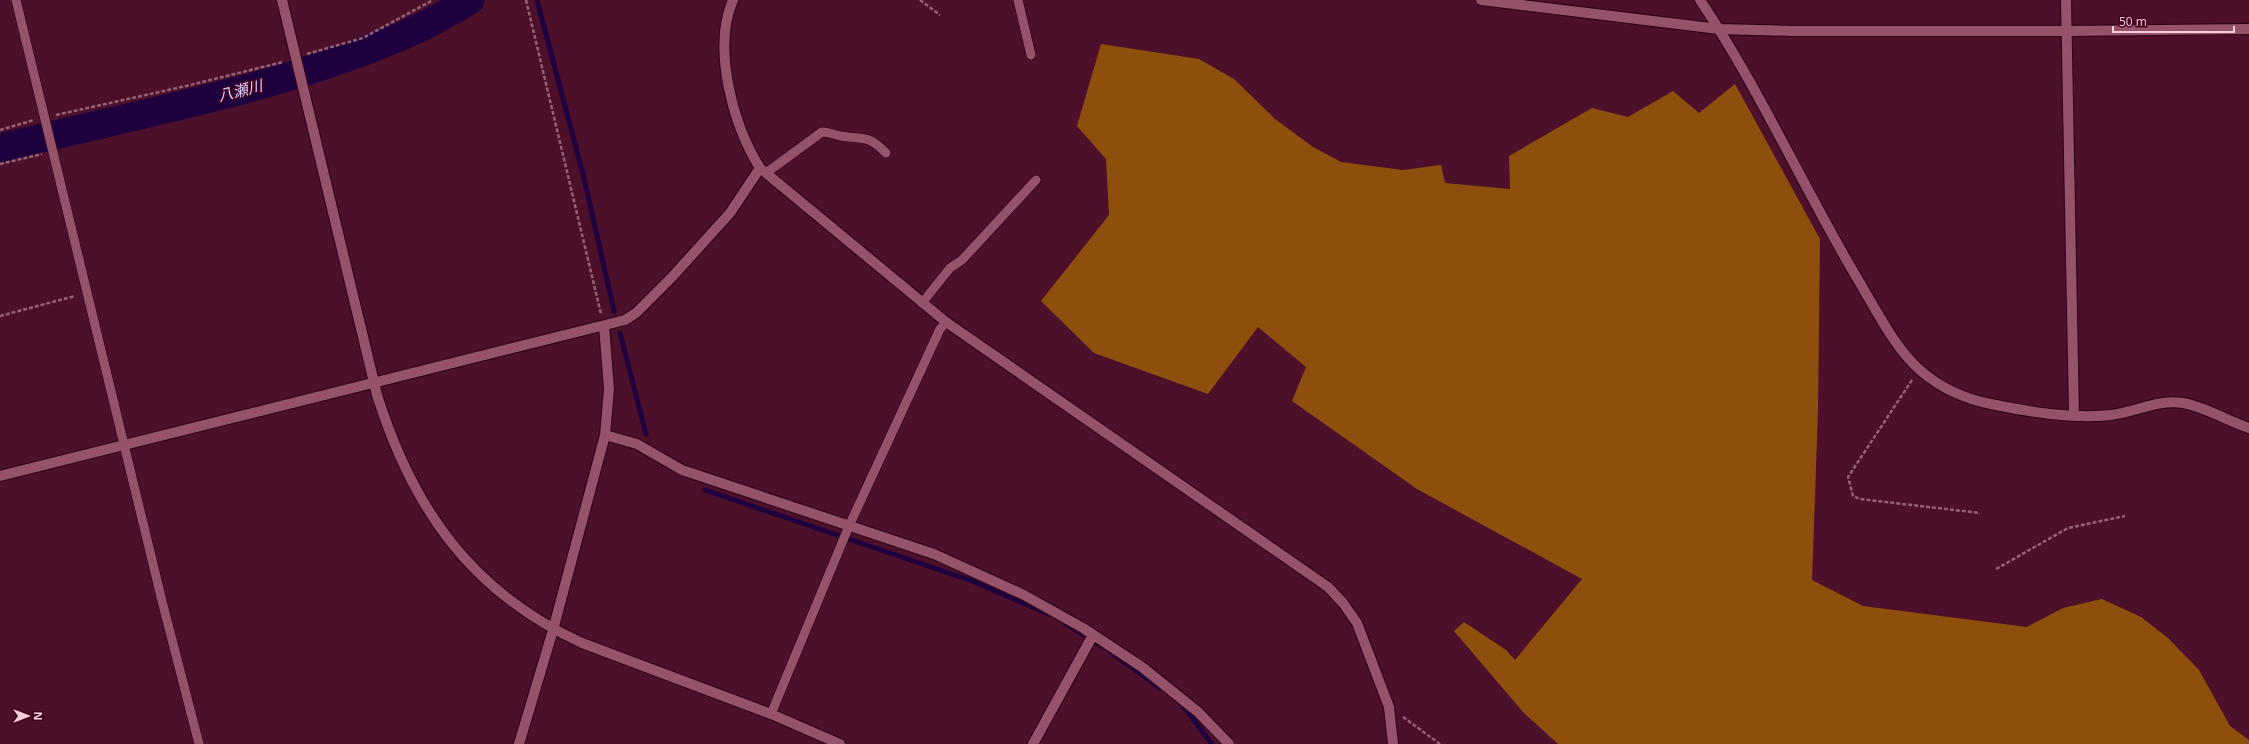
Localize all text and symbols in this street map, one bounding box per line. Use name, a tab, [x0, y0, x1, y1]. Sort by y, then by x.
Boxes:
scale bar	[2113, 8, 2234, 34]
text: 50 m	[2119, 13, 2147, 30]
water label: 八瀬川	[216, 74, 266, 105]
north arrow	[8, 696, 48, 736]
text: N	[31, 712, 46, 720]

